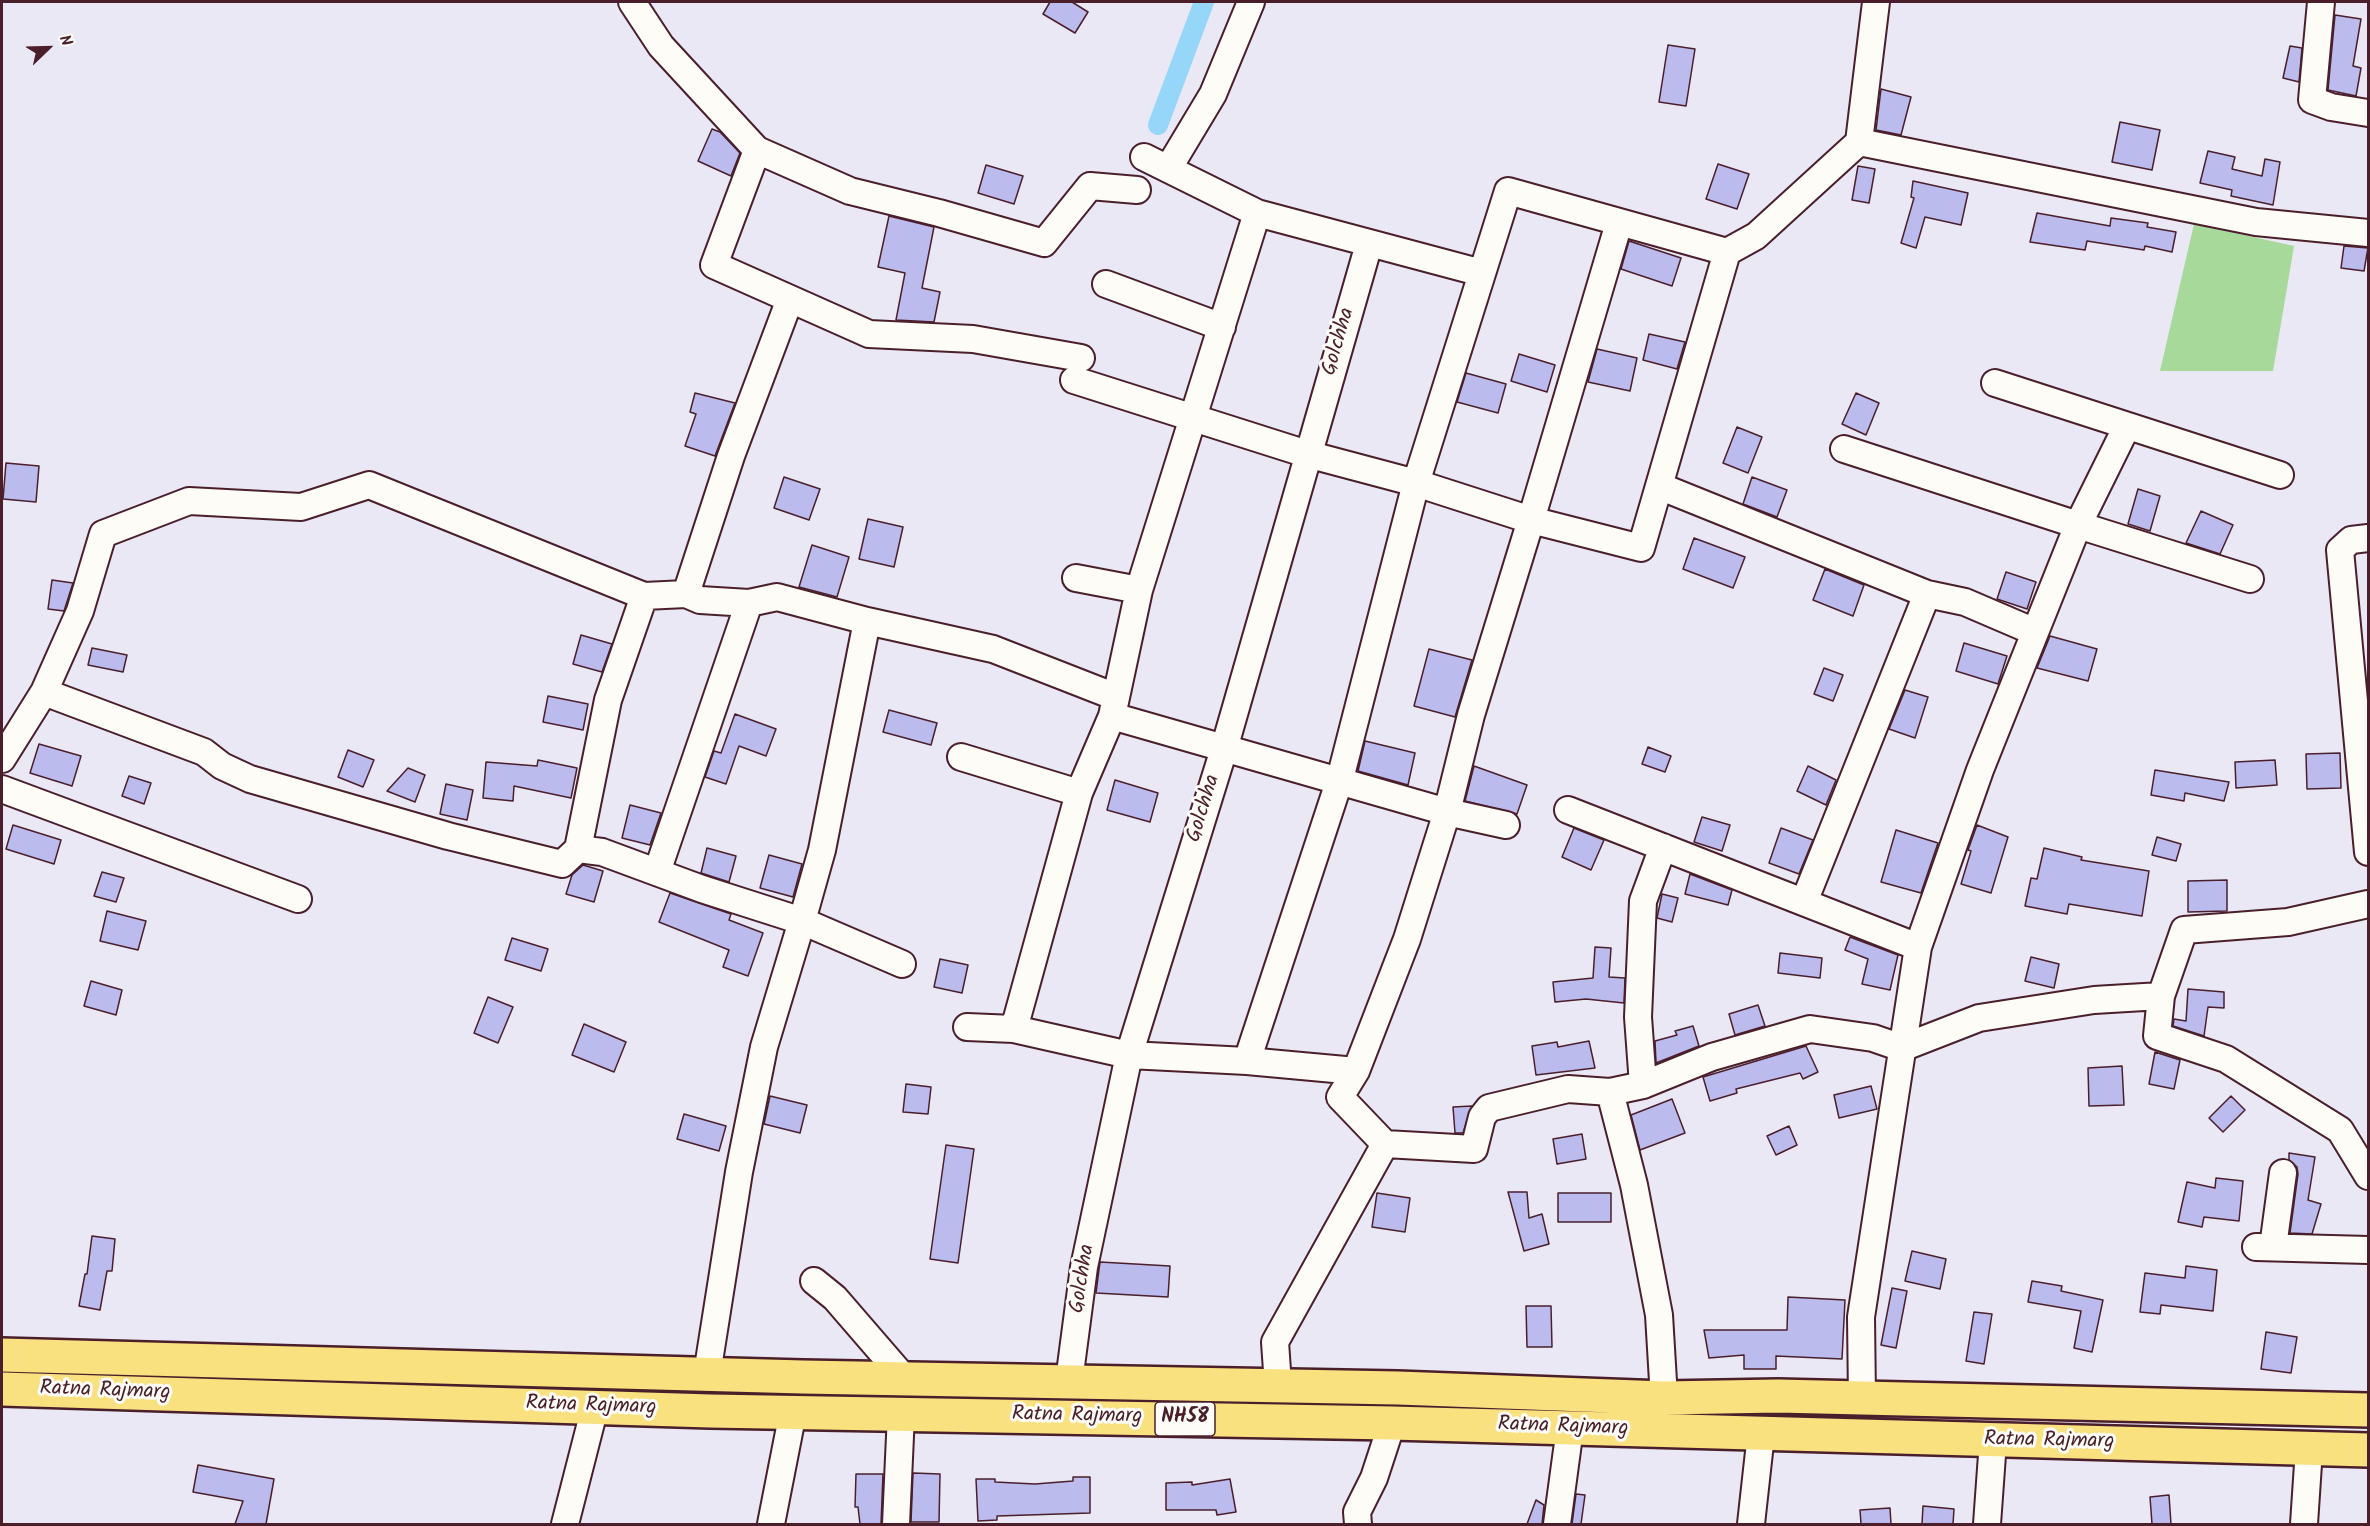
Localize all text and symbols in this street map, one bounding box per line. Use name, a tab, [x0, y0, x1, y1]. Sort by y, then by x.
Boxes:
north arrow	[18, 18, 78, 78]
text: N	[52, 31, 79, 50]
street label: Golchha	[1318, 305, 1362, 379]
street label: Golchha	[1183, 772, 1227, 846]
street label: Golchha	[1066, 1243, 1102, 1315]
street label: Ratna Rajmarg	[39, 1377, 171, 1407]
street label: Ratna Rajmarg	[525, 1392, 657, 1422]
road number: NH58	[1155, 1402, 1215, 1436]
street label: Ratna Rajmarg	[1011, 1403, 1143, 1431]
street label: Ratna Rajmarg	[1497, 1413, 1629, 1443]
street label: Ratna Rajmarg	[1983, 1428, 2115, 1456]

